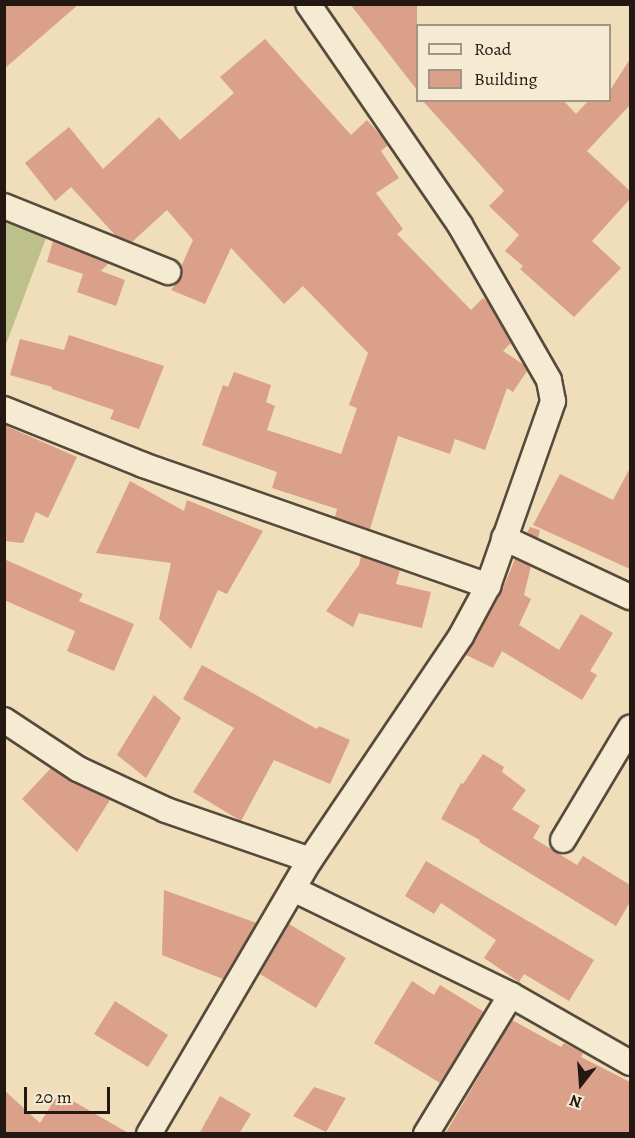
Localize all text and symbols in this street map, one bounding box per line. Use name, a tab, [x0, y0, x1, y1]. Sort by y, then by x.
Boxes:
legend	[416, 24, 611, 102]
text: Road	[474, 37, 511, 61]
text: Building	[474, 67, 538, 91]
north arrow	[551, 1054, 611, 1114]
scale bar	[27, 1075, 112, 1113]
text: 20 m	[35, 1085, 72, 1109]
text: N	[567, 1089, 585, 1113]

